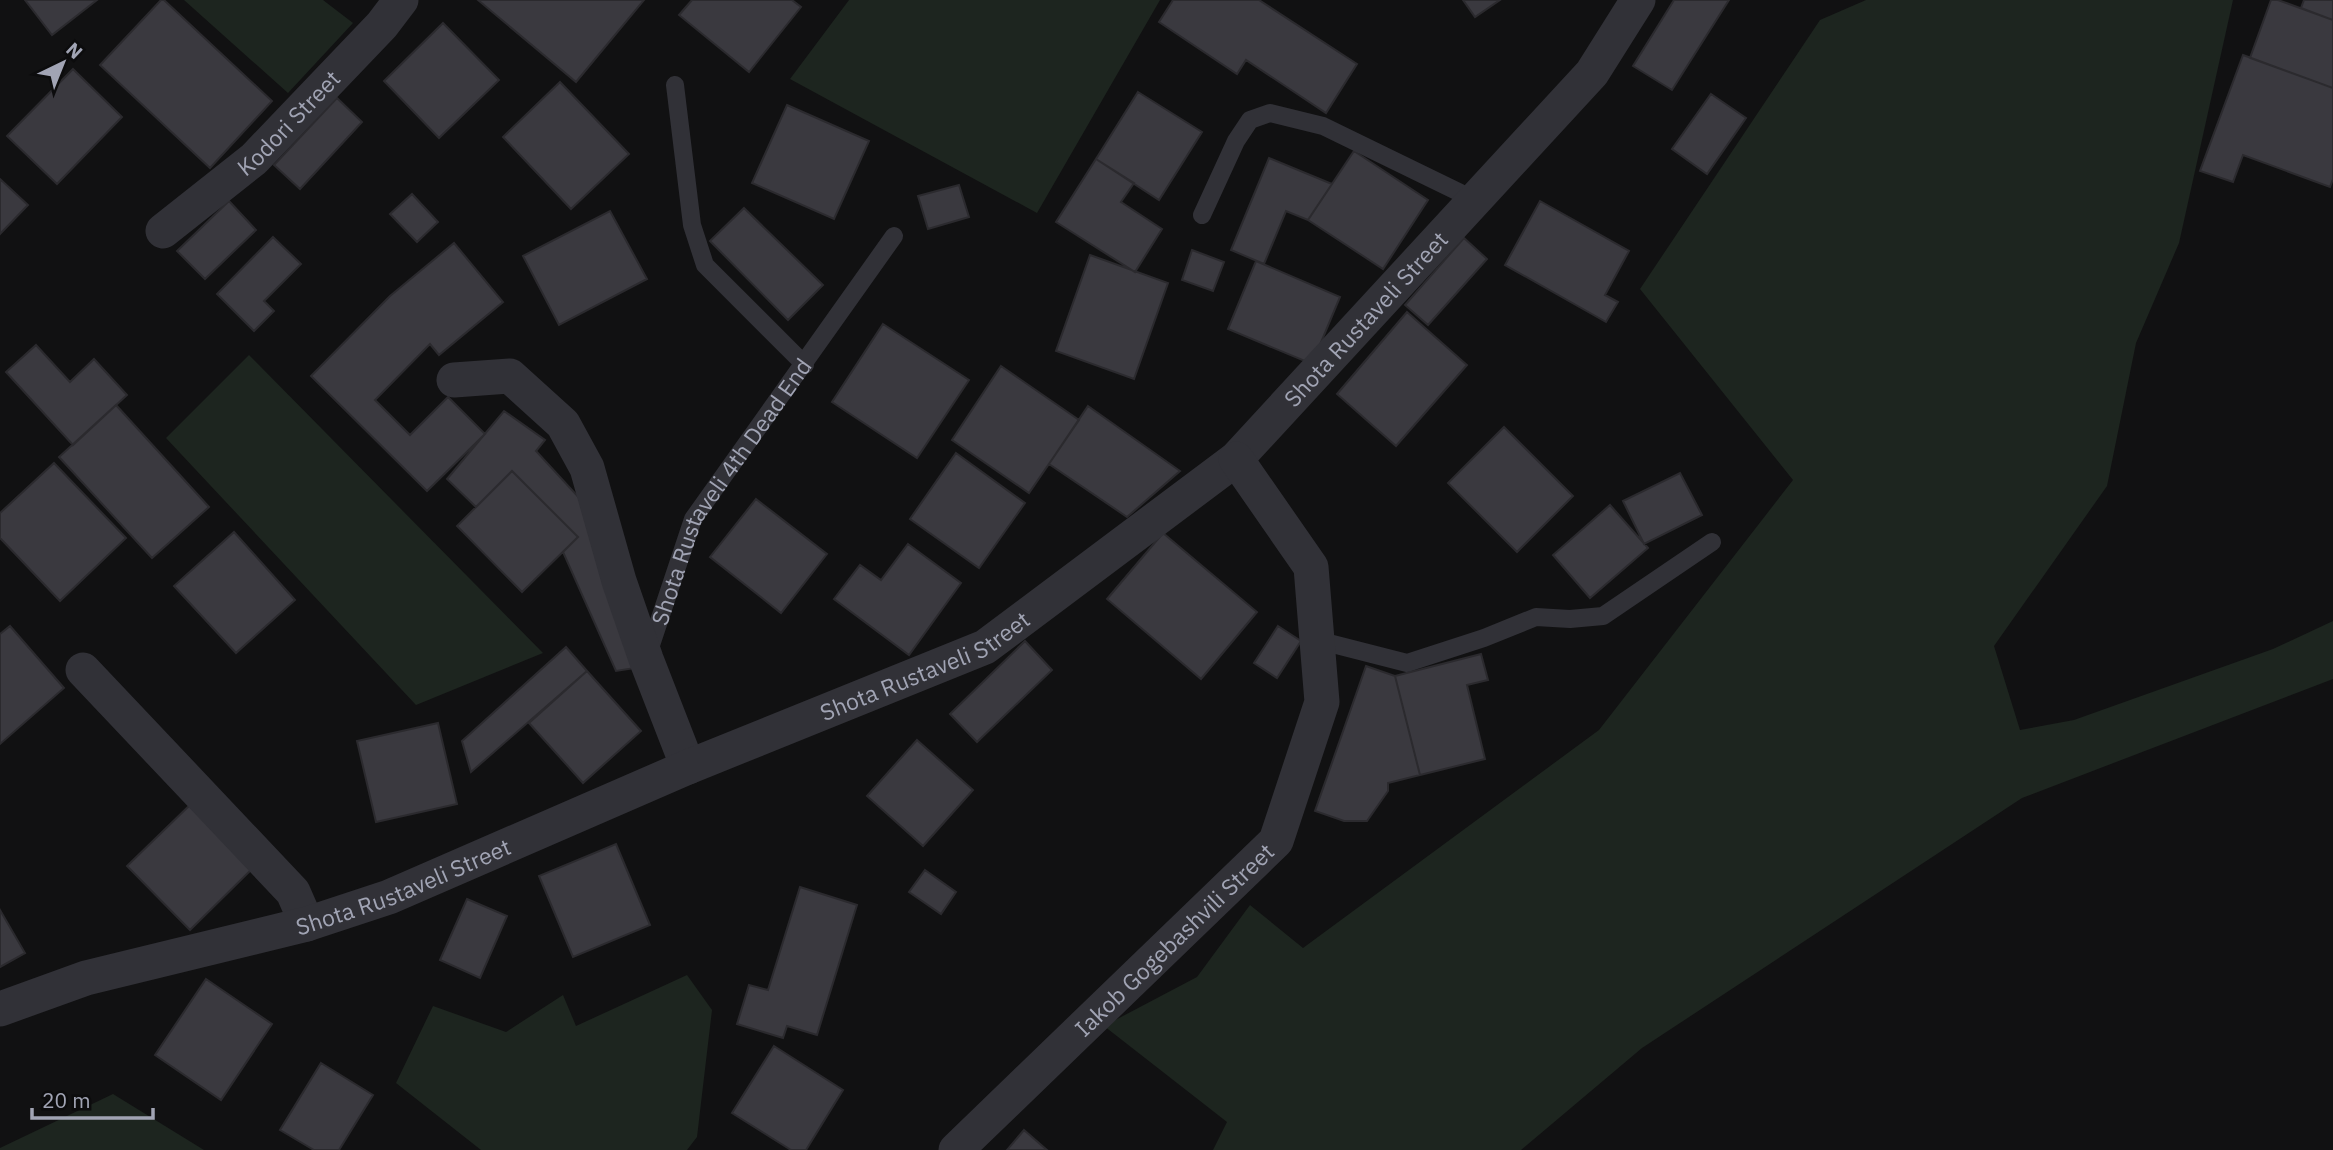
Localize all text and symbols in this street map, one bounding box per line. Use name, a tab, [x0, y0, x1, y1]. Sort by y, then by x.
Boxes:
north arrow	[28, 28, 98, 98]
text: N	[61, 37, 88, 64]
street label: Kodori Street	[231, 63, 346, 182]
street label: Shota Rustaveli Street	[1277, 225, 1454, 413]
street label: Shota Rustaveli 4th Dead End	[644, 352, 818, 629]
street label: Shota Rustaveli Street	[815, 604, 1035, 727]
street label: Shota Rustaveli Street	[293, 831, 515, 941]
street label: Iakob Gogebashvili Street	[1068, 836, 1280, 1043]
scale bar	[32, 1076, 152, 1120]
text: 20 m	[42, 1086, 91, 1114]

